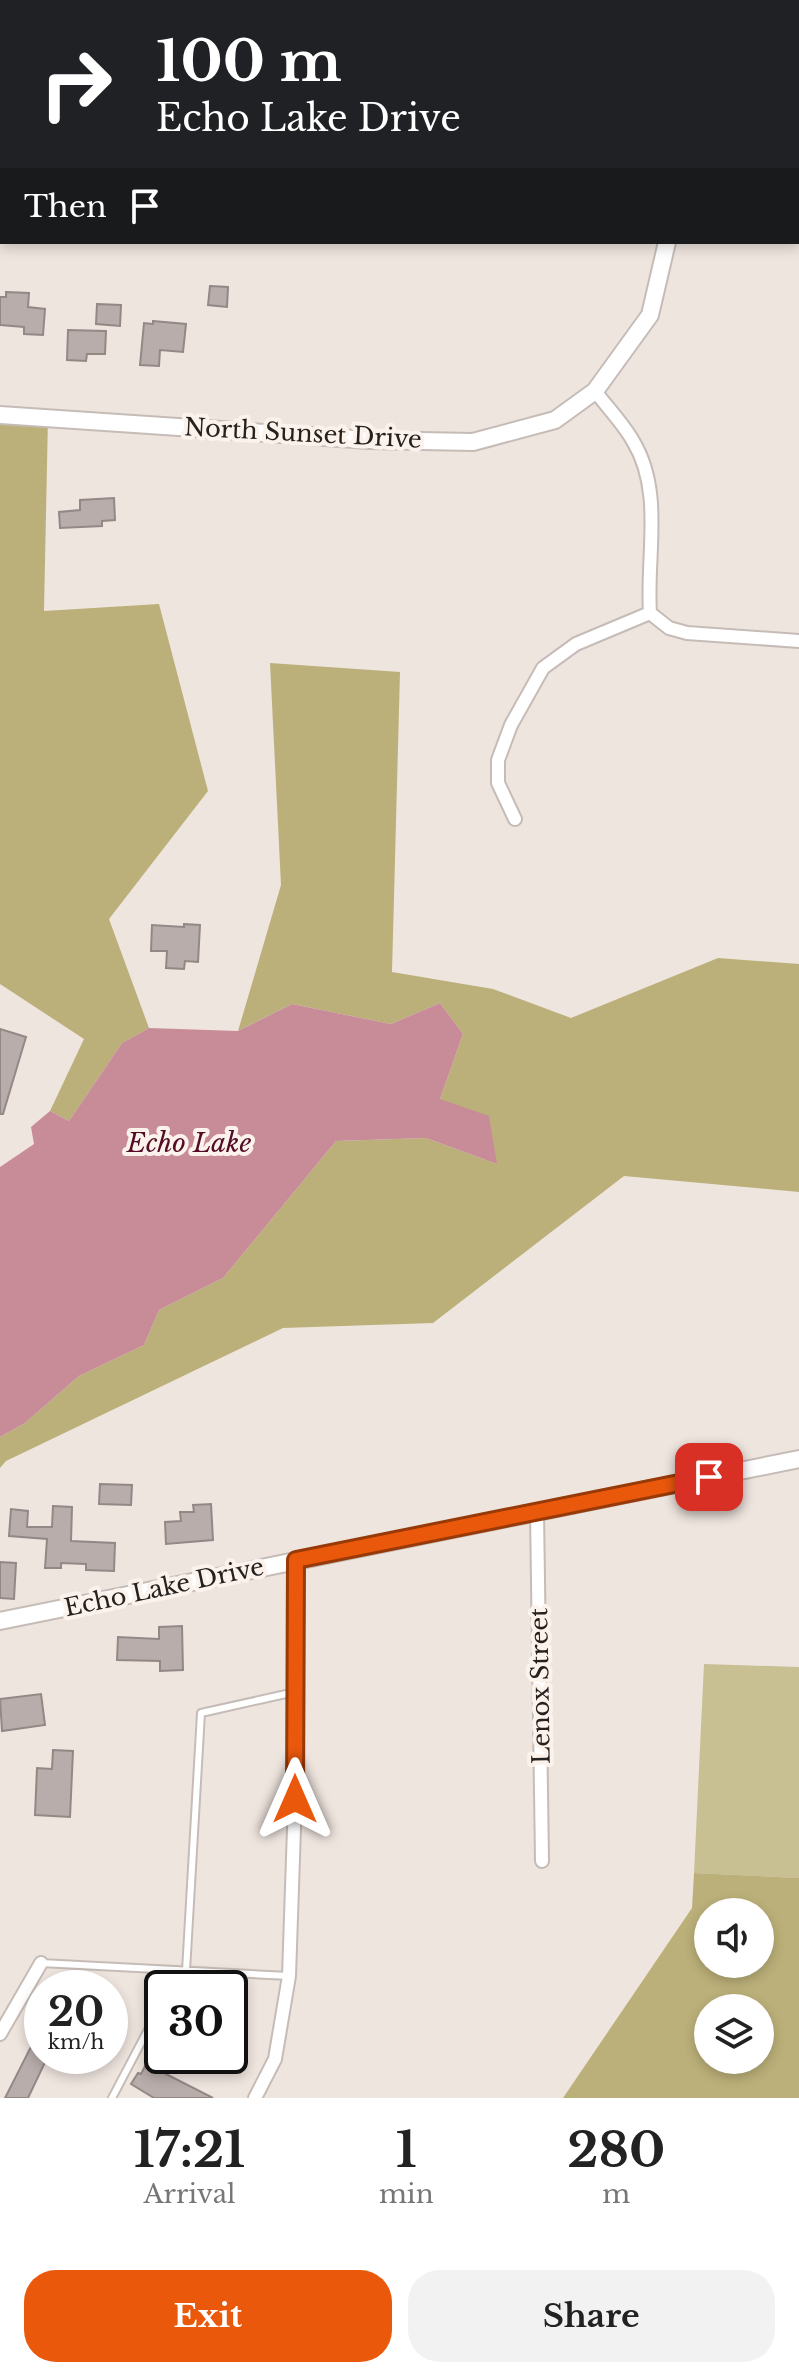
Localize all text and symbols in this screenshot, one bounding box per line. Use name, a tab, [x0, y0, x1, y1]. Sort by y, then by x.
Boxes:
text: 100 m	[156, 27, 342, 96]
icon: right	[24, 32, 128, 136]
text: Echo Lake Drive	[156, 96, 461, 141]
icon: arrive	[123, 184, 167, 228]
text: Then	[24, 188, 107, 225]
street label: North Sunset Drive	[183, 412, 423, 454]
water label: Echo Lake	[126, 1127, 251, 1159]
pin	[675, 1443, 743, 1511]
icon: arrive	[687, 1455, 731, 1499]
street label: Echo Lake Drive	[62, 1552, 266, 1622]
street label: Lenox Street	[524, 1608, 556, 1764]
position arrow	[253, 1757, 337, 1841]
map controls	[694, 1898, 774, 2074]
button: sound	[694, 1898, 774, 1978]
speed limit sign: 30	[144, 1970, 248, 2074]
text: 20	[48, 1987, 104, 2037]
button: layers	[694, 1994, 774, 2074]
text: km/h	[48, 2030, 104, 2054]
text: 17:21	[134, 2120, 245, 2180]
text: 1	[396, 2120, 417, 2180]
text: 280	[567, 2120, 665, 2180]
text: Arrival	[143, 2178, 236, 2210]
text: min	[379, 2178, 434, 2210]
text: m	[602, 2178, 630, 2210]
button: Exit	[24, 2270, 392, 2362]
button: Share	[408, 2270, 775, 2362]

